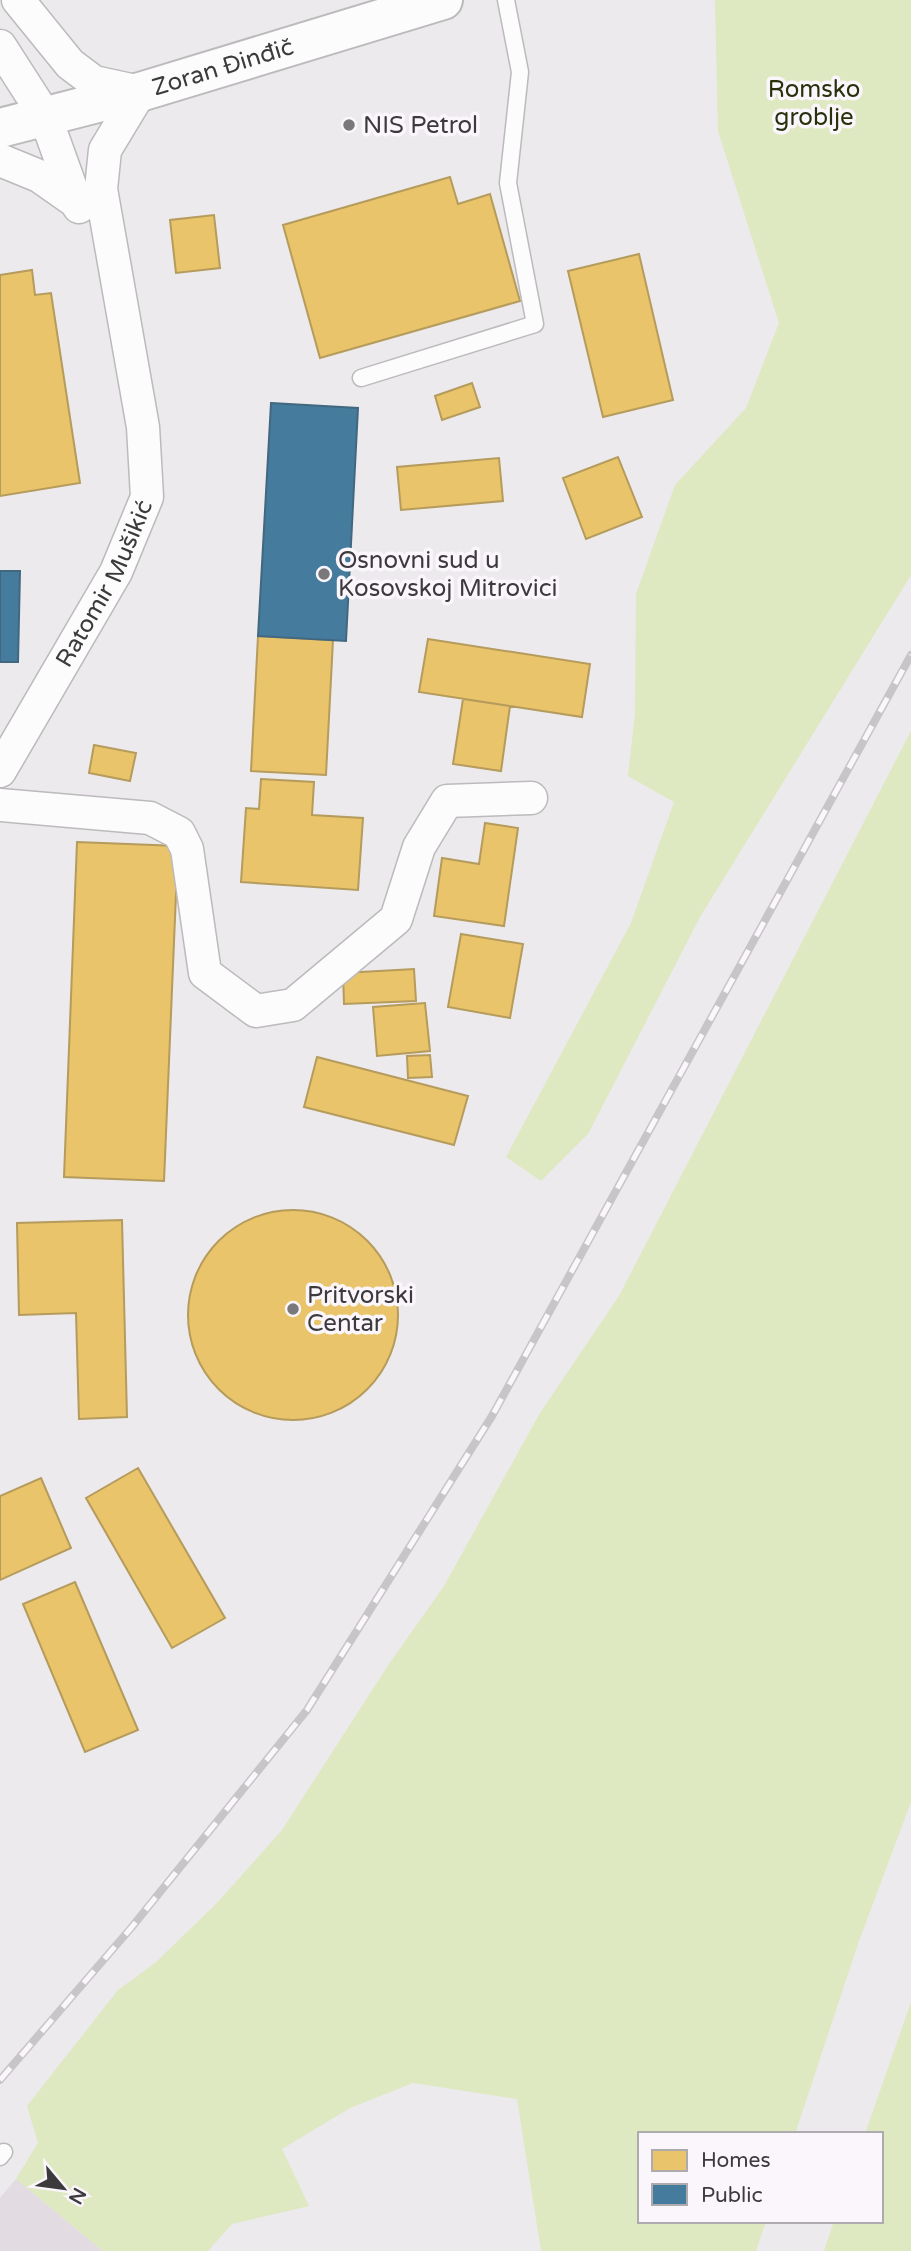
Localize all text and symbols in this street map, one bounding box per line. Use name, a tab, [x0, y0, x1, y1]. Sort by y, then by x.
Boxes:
street label: Zoran Đinđič	[149, 32, 297, 102]
park label: Romsko groblje	[768, 75, 860, 132]
place label: NIS Petrol	[363, 111, 478, 140]
marker: NIS Petrol	[341, 117, 357, 133]
street label: Ratomir Mušikić	[50, 496, 159, 672]
place label: Osnovni sud u Kosovskoj Mitrovici	[338, 546, 557, 603]
marker: Osnovni sud u Kosovskoj Mitrovici	[316, 566, 332, 582]
place label: Pritvorski Centar	[307, 1281, 414, 1338]
marker: Pritvorski Centar	[285, 1301, 301, 1317]
legend	[638, 2132, 883, 2223]
text: Homes	[701, 2148, 771, 2173]
north arrow	[28, 2153, 98, 2223]
text: Public	[701, 2183, 763, 2208]
text: N	[64, 2184, 90, 2208]

